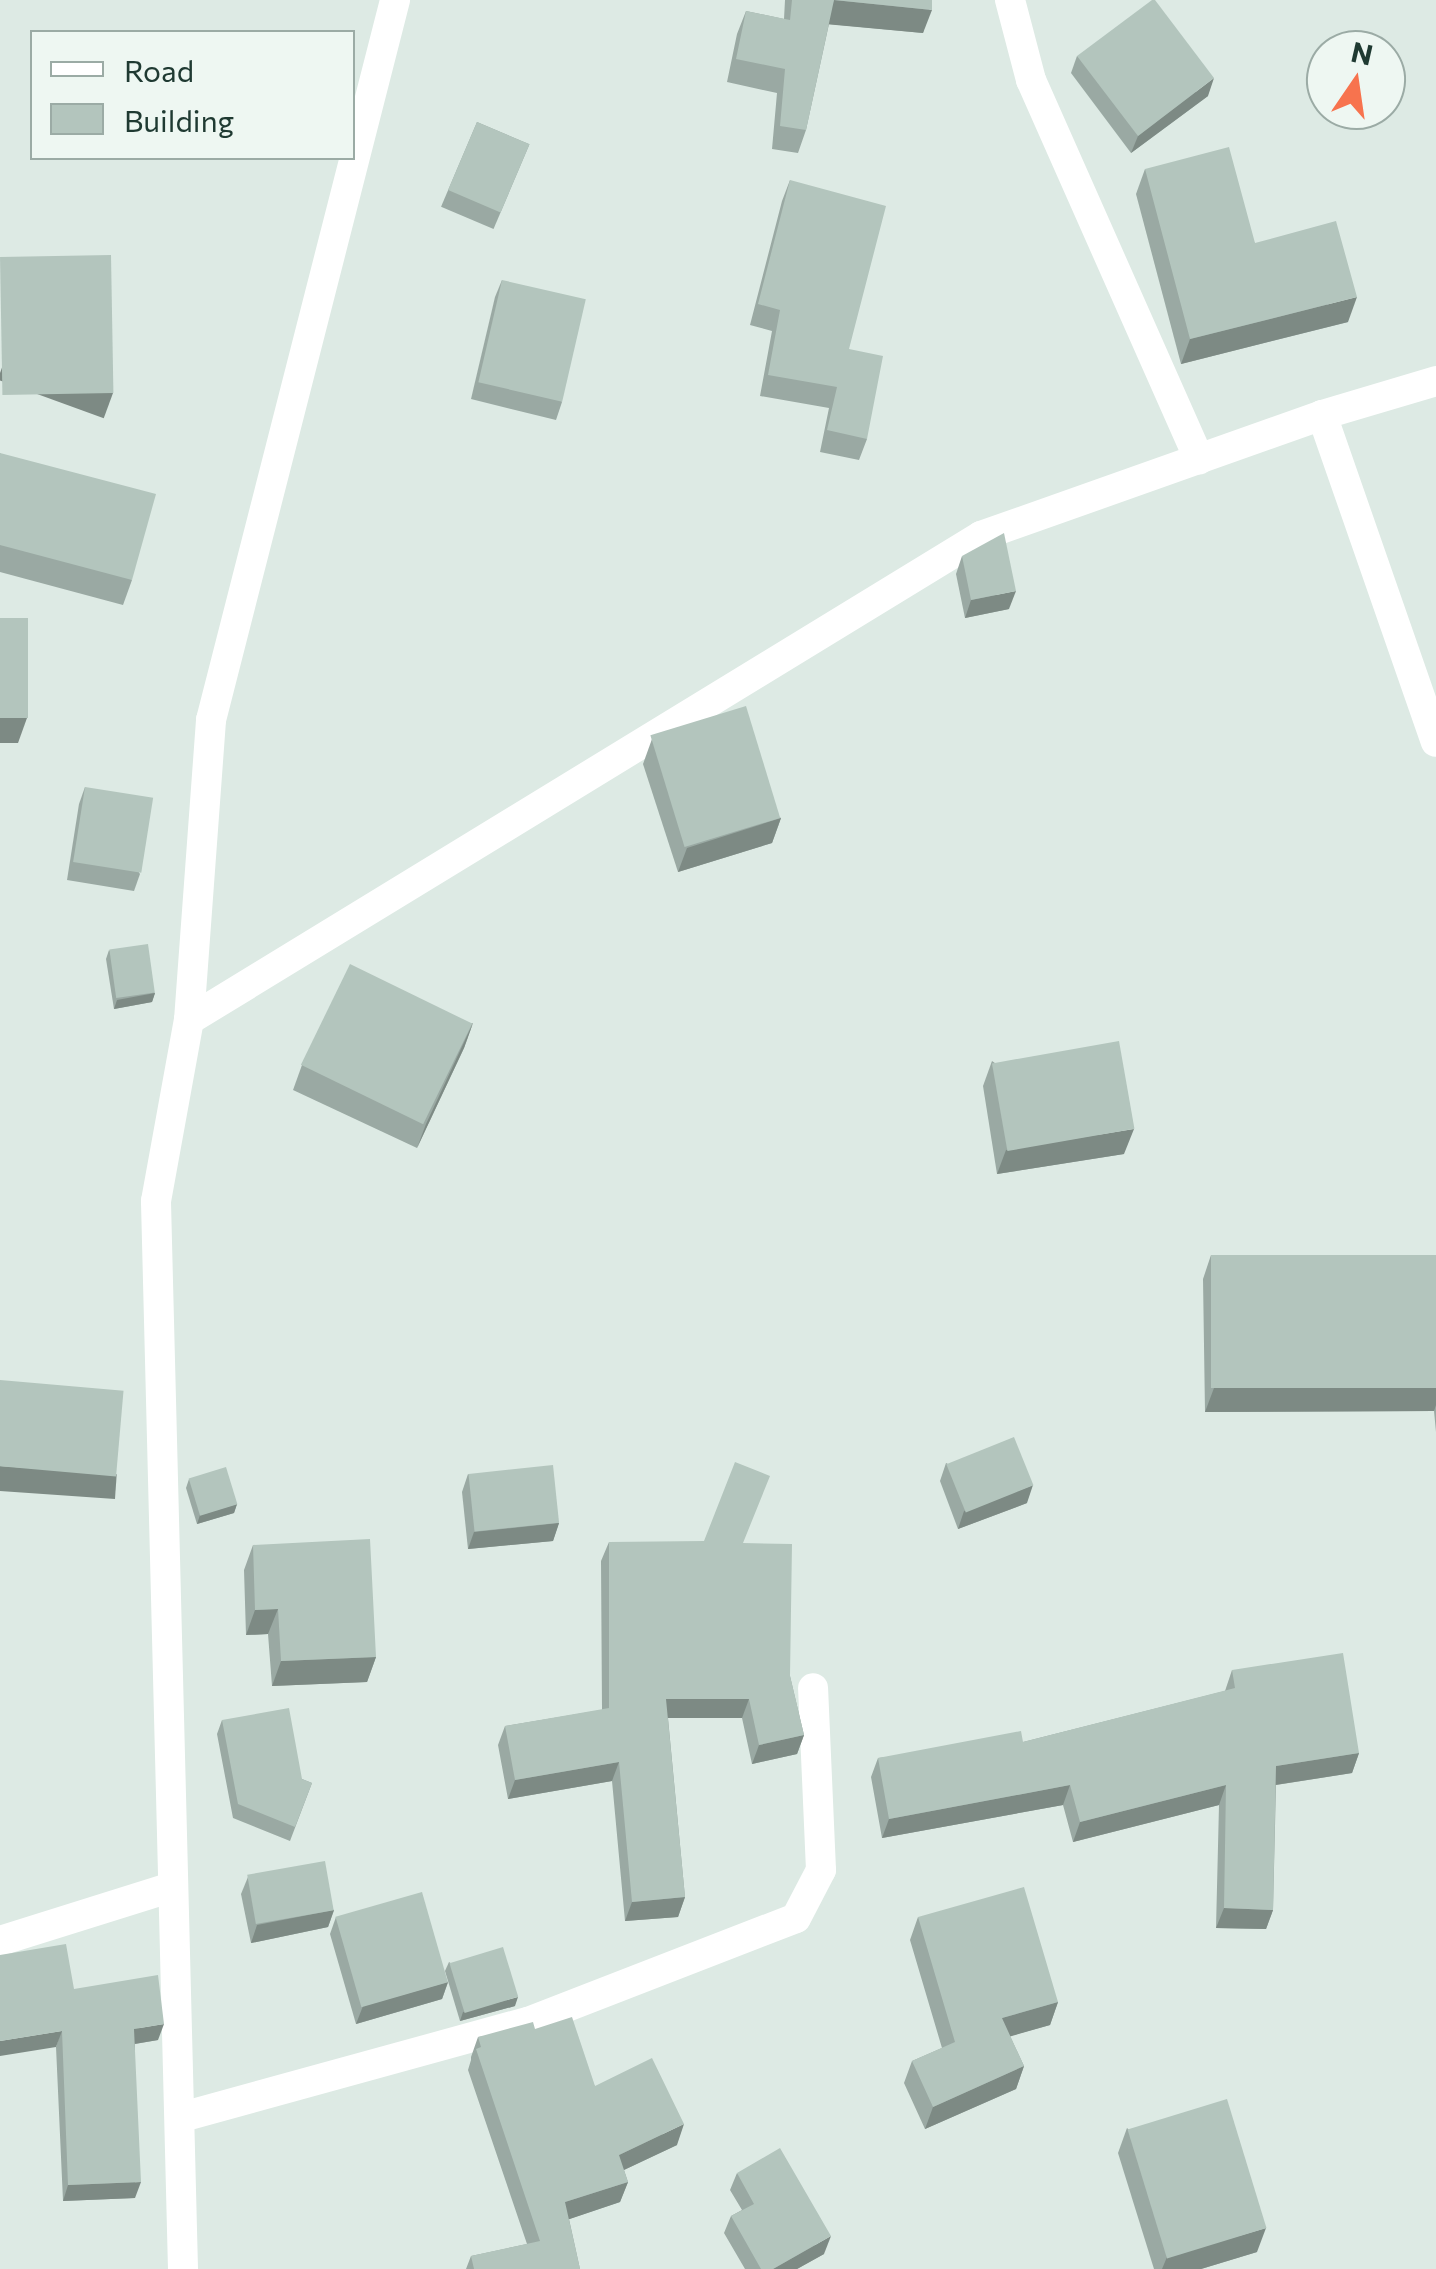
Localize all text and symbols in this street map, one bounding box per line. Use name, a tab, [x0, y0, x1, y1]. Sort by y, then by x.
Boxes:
legend	[30, 30, 355, 160]
north arrow	[1306, 30, 1406, 130]
text: N	[1348, 34, 1376, 72]
text: Road	[124, 51, 194, 88]
text: Building	[124, 101, 234, 138]

